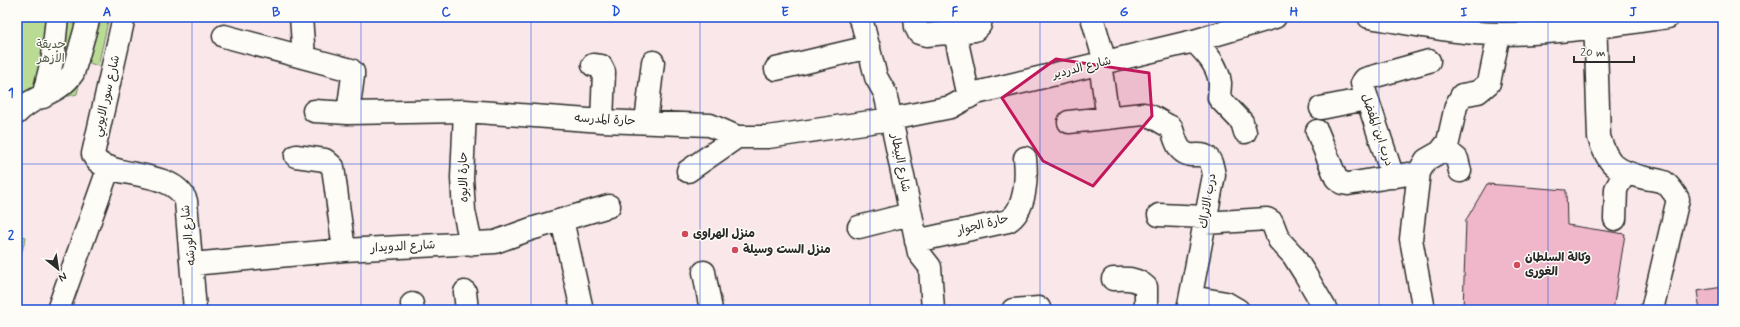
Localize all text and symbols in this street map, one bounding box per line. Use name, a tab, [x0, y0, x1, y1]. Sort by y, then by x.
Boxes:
text: A	[103, 4, 111, 21]
text: B	[272, 4, 281, 21]
text: C	[441, 4, 451, 21]
text: D	[612, 4, 621, 21]
text: E	[781, 4, 789, 21]
text: F	[952, 4, 959, 21]
text: G	[1120, 4, 1129, 21]
text: H	[1290, 4, 1299, 21]
text: I	[1461, 4, 1468, 21]
text: J	[1629, 4, 1637, 21]
park label: حديقة الأزهر	[36, 37, 66, 67]
scale bar	[1574, 38, 1634, 64]
text: 20 m	[1580, 45, 1606, 61]
street label: شارع الدردير	[1050, 53, 1113, 83]
street label: شارع سور الايوبي	[90, 54, 126, 139]
text: 1	[8, 85, 14, 102]
street label: درب ابن المفضل	[1357, 92, 1397, 168]
street label: حارة المدرسه	[574, 110, 636, 130]
street label: شارع البيطار	[886, 132, 913, 193]
street label: حارة الابوه	[456, 152, 472, 202]
street label: درب الاتراك	[1196, 172, 1220, 230]
street label: شارع الورشه	[178, 204, 200, 266]
street label: حارة الجوار	[955, 211, 1010, 239]
place label: منزل الهراوى	[693, 226, 755, 242]
text: 2	[8, 227, 15, 244]
marker: منزل الهراوى	[680, 229, 690, 239]
street label: شارع الدويدار	[369, 237, 436, 257]
place label: منزل الست وسيلة	[743, 242, 831, 258]
marker: منزل الست وسيلة	[730, 245, 740, 255]
north arrow	[38, 249, 78, 289]
place label: وكالة السلطان الغورى	[1525, 250, 1591, 280]
marker: وكالة السلطان الغورى	[1512, 260, 1522, 270]
text: N	[56, 269, 69, 285]

